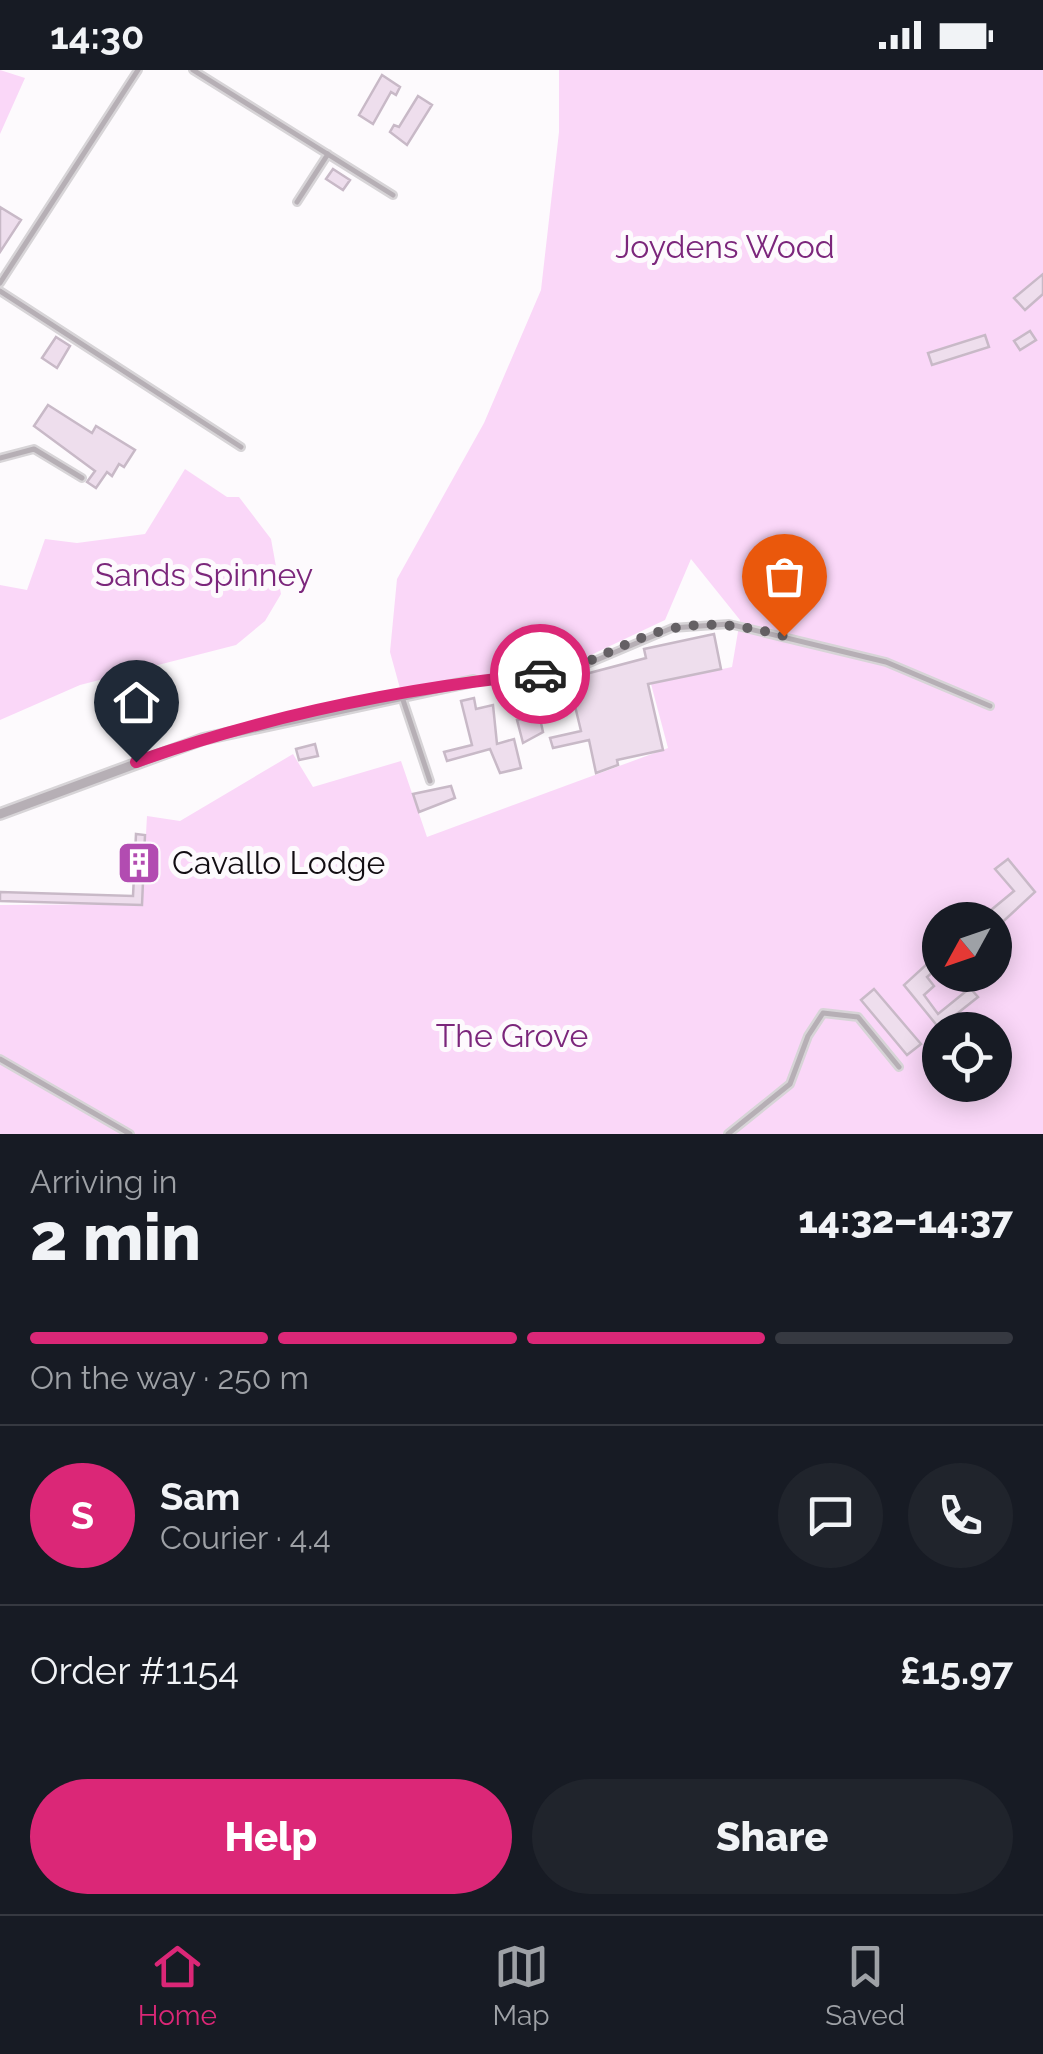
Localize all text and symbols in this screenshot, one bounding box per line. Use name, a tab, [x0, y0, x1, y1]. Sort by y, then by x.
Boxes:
text: 14:30	[50, 13, 144, 58]
park label: Joydens Wood	[615, 228, 835, 265]
pin	[742, 534, 827, 637]
icon: bag	[757, 549, 812, 604]
park label: Sands Spinney	[95, 556, 313, 593]
courier	[490, 624, 590, 724]
icon: car	[513, 647, 568, 702]
pin	[94, 660, 179, 763]
icon: home	[109, 675, 164, 730]
building icon: Cavallo Lodge	[116, 840, 162, 886]
place label: Cavallo Lodge	[172, 844, 385, 881]
north arrow	[922, 902, 1012, 992]
map controls	[922, 902, 1012, 1102]
button: locate	[922, 1012, 1012, 1102]
park label: The Grove	[436, 1017, 588, 1054]
text: Arriving in	[30, 1163, 177, 1200]
text: 14:32–14:37	[798, 1197, 1013, 1242]
text: 2 min	[30, 1199, 201, 1275]
text: On the way · 250 m	[30, 1359, 309, 1396]
button: chat	[778, 1463, 883, 1568]
button: phone	[908, 1463, 1013, 1568]
text: Sam	[160, 1474, 240, 1519]
text: S	[71, 1493, 94, 1538]
text: Courier · 4.4	[160, 1519, 331, 1556]
text: Order #1154	[30, 1648, 239, 1693]
text: £15.97	[900, 1648, 1013, 1693]
button: Help	[30, 1779, 512, 1894]
button: Share	[532, 1779, 1013, 1894]
tab: Home	[138, 1939, 217, 2032]
tab: Map	[493, 1939, 550, 2032]
tab: Saved	[825, 1939, 905, 2032]

